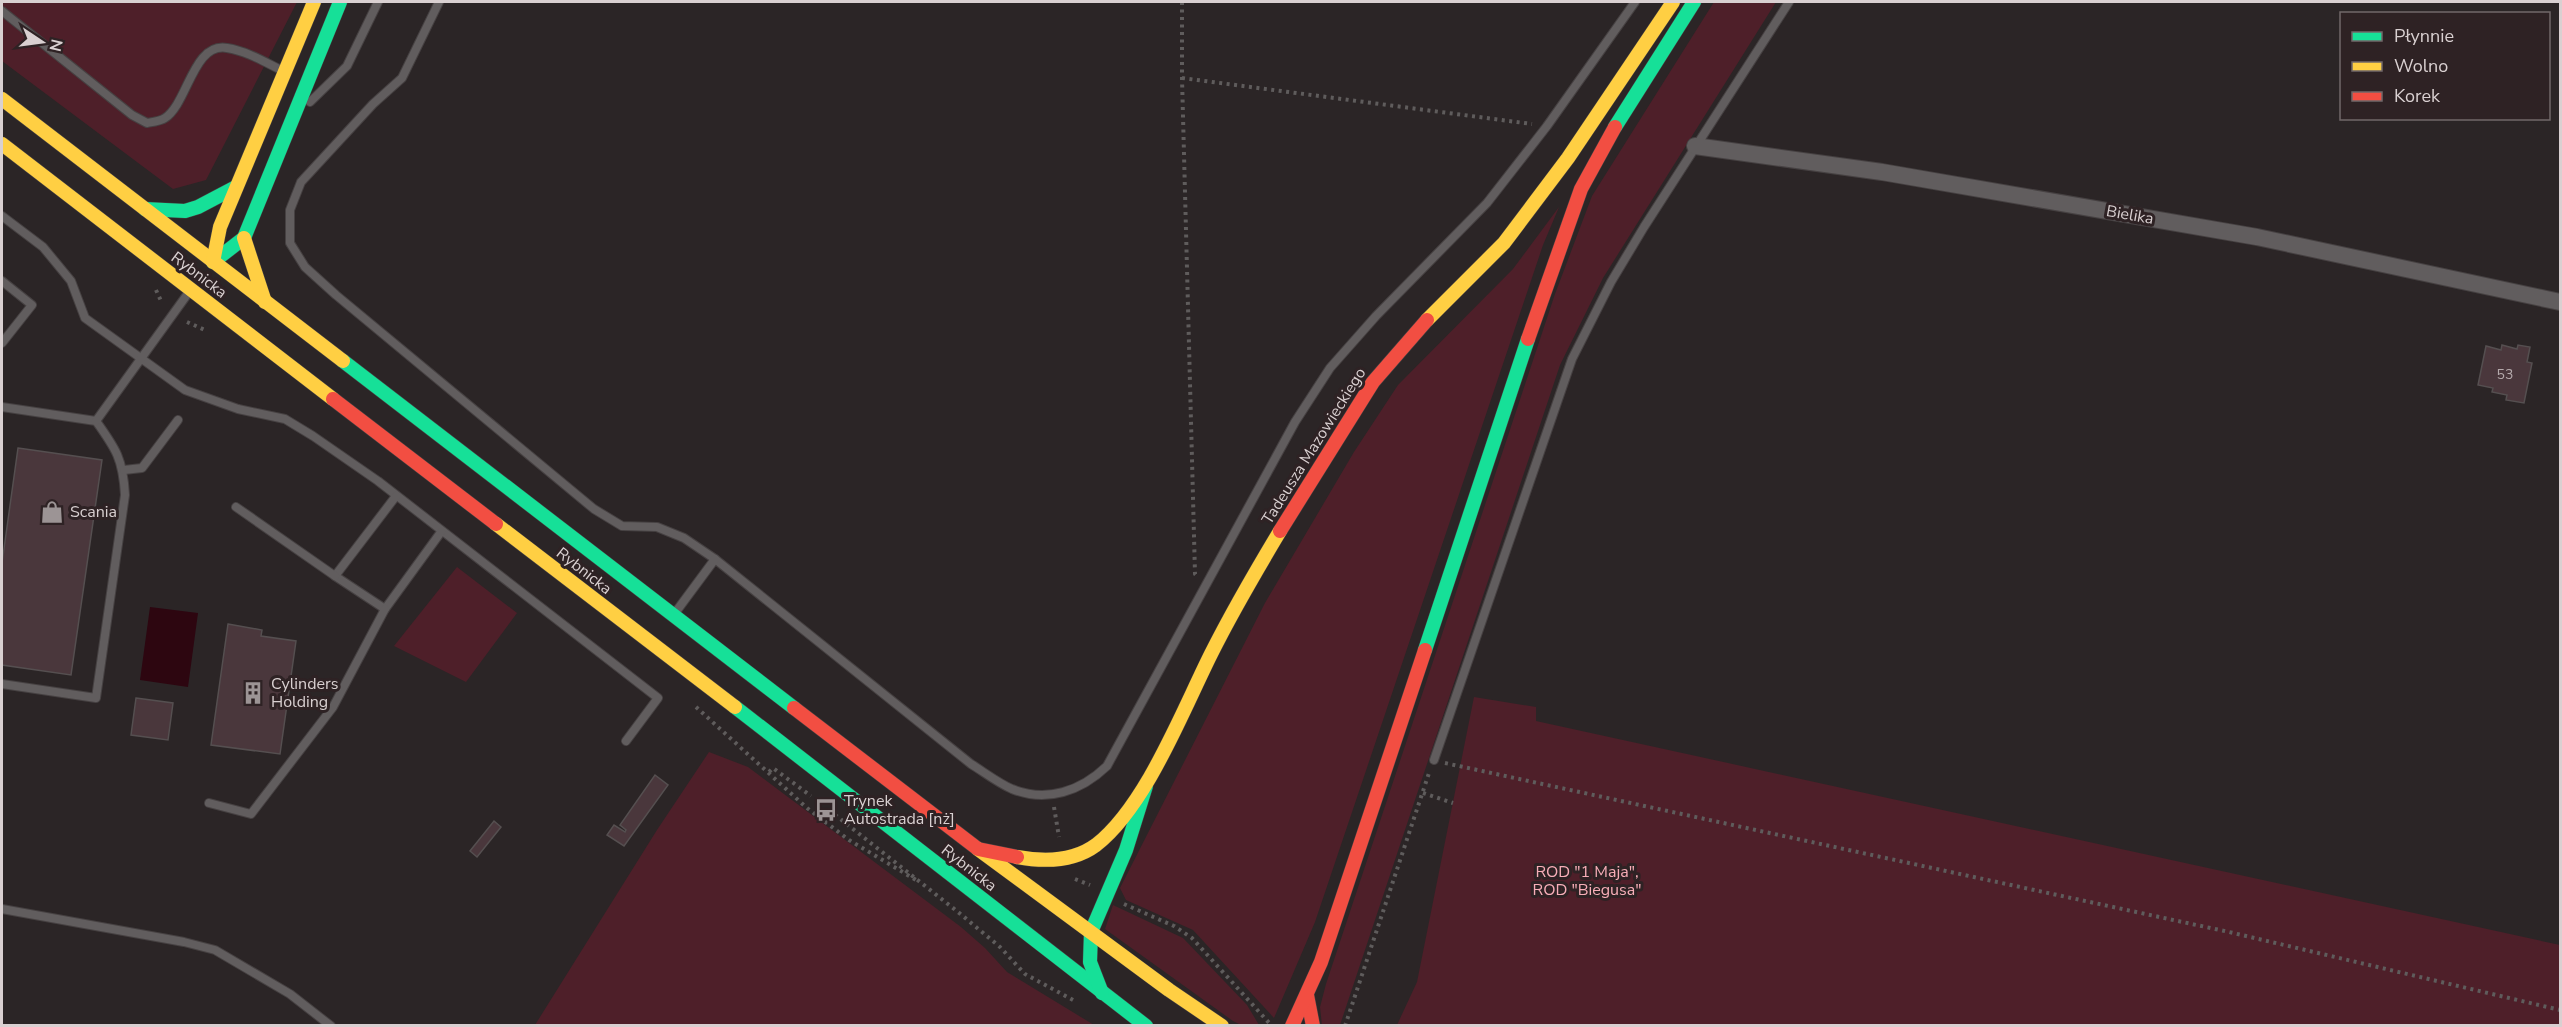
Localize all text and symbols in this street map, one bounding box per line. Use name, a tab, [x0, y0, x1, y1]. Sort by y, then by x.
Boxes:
north arrow	[12, 12, 72, 72]
legend	[2340, 12, 2550, 120]
text: Płynnie	[2394, 24, 2454, 48]
text: N	[44, 37, 68, 53]
text: Wolno	[2394, 54, 2448, 78]
text: Korek	[2394, 84, 2441, 108]
street label: Bielika	[2105, 200, 2155, 230]
street label: Rybnicka	[166, 247, 232, 303]
street label: Tadeusza Mazowieckiego	[1257, 363, 1371, 529]
house number: 53	[2497, 365, 2513, 384]
shop icon: Scania	[39, 499, 65, 525]
place label: Scania	[70, 501, 117, 523]
street label: Rybnicka	[552, 542, 616, 600]
place label: Cylinders Holding	[271, 673, 338, 713]
building icon: Cylinders Holding	[240, 680, 266, 706]
place label: Trynek Autostrada [nż]	[844, 790, 955, 830]
bus stop icon: Trynek Autostrada [nż]	[813, 797, 839, 823]
street label: Rybnicka	[937, 839, 1001, 897]
park label: ROD "1 Maja", ROD "Biegusa"	[1533, 861, 1641, 901]

